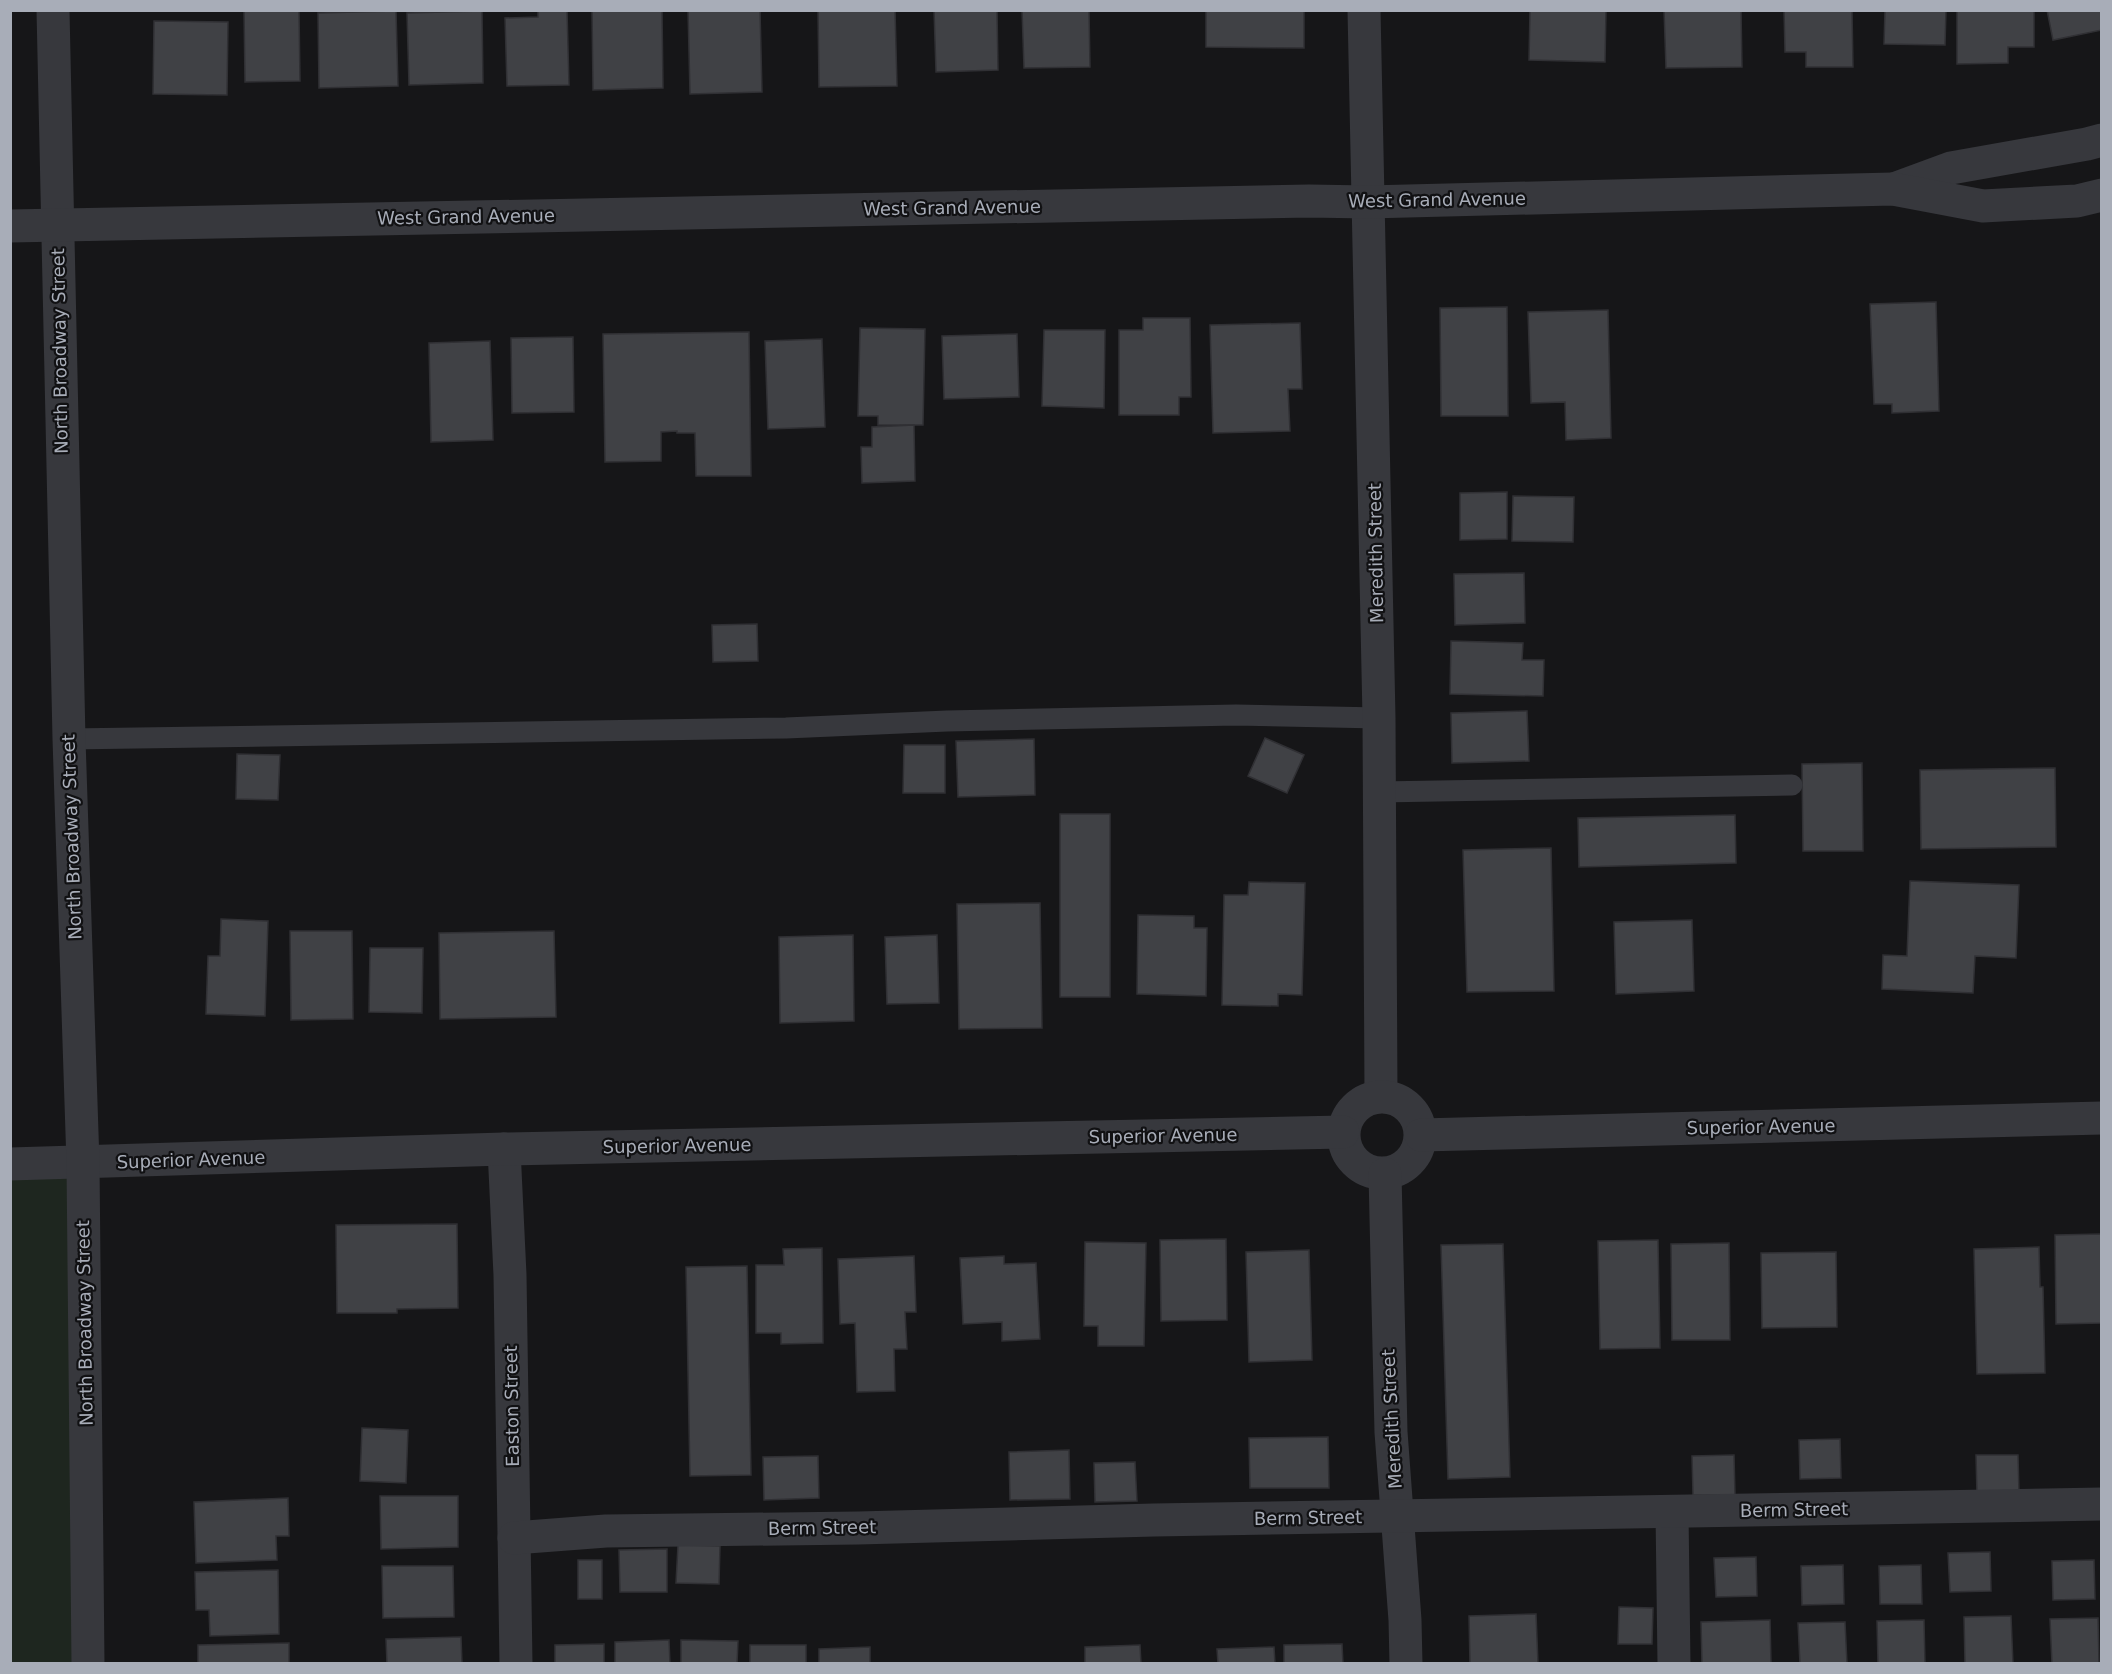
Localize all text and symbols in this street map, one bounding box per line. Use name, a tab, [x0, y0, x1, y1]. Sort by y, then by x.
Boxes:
street label: West Grand Avenue	[1348, 187, 1526, 212]
street label: West Grand Avenue	[863, 195, 1041, 220]
street label: West Grand Avenue	[377, 204, 555, 229]
street label: North Broadway Street	[47, 248, 72, 454]
street label: Meredith Street	[1364, 483, 1387, 623]
street label: North Broadway Street	[57, 734, 86, 940]
street label: Superior Avenue	[1686, 1115, 1836, 1138]
street label: Superior Avenue	[1088, 1124, 1238, 1147]
street label: Superior Avenue	[602, 1134, 752, 1157]
street label: Superior Avenue	[116, 1146, 266, 1173]
street label: North Broadway Street	[72, 1220, 97, 1426]
street label: Easton Street	[500, 1345, 523, 1467]
street label: Meredith Street	[1377, 1349, 1406, 1489]
street label: Berm Street	[1740, 1498, 1848, 1521]
street label: Berm Street	[1254, 1506, 1362, 1529]
street label: Berm Street	[768, 1516, 876, 1539]

